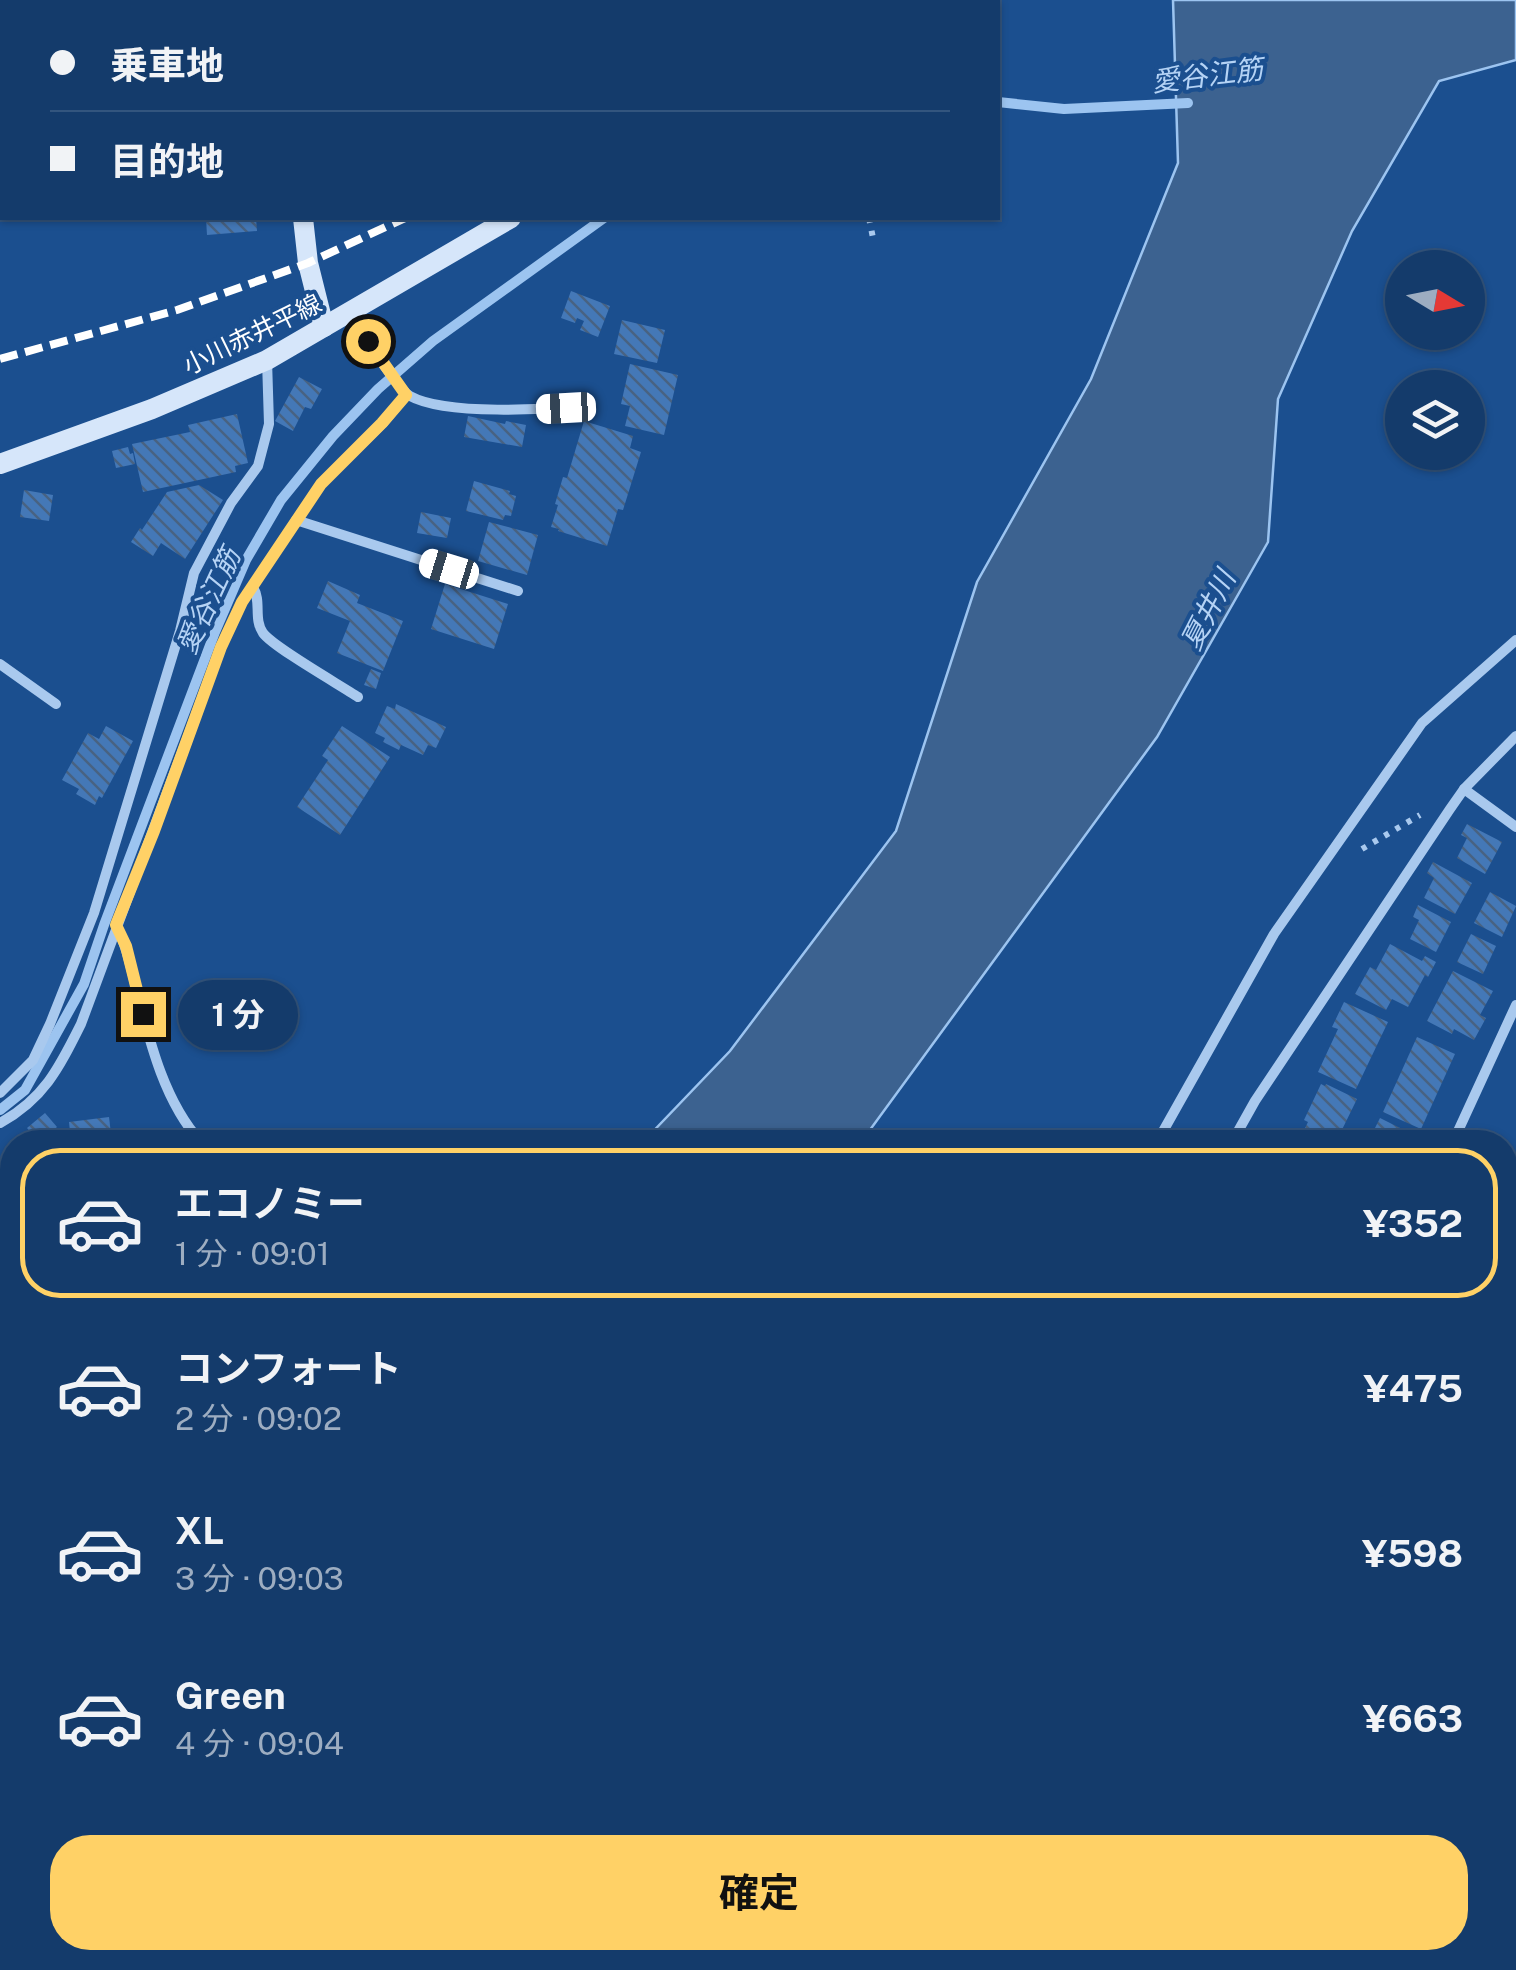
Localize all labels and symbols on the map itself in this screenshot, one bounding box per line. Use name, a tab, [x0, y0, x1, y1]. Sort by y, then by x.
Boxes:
water label: 愛谷江筋	[1149, 51, 1268, 98]
north arrow	[1385, 250, 1485, 350]
street label: 小川赤井平線	[178, 288, 326, 380]
route start	[346, 319, 391, 364]
car	[535, 391, 597, 425]
water label: 愛谷江筋	[169, 539, 248, 659]
car	[416, 546, 482, 592]
water label: 夏井川	[1174, 562, 1243, 655]
callout: 1 分	[178, 979, 298, 1049]
route end	[121, 992, 166, 1037]

